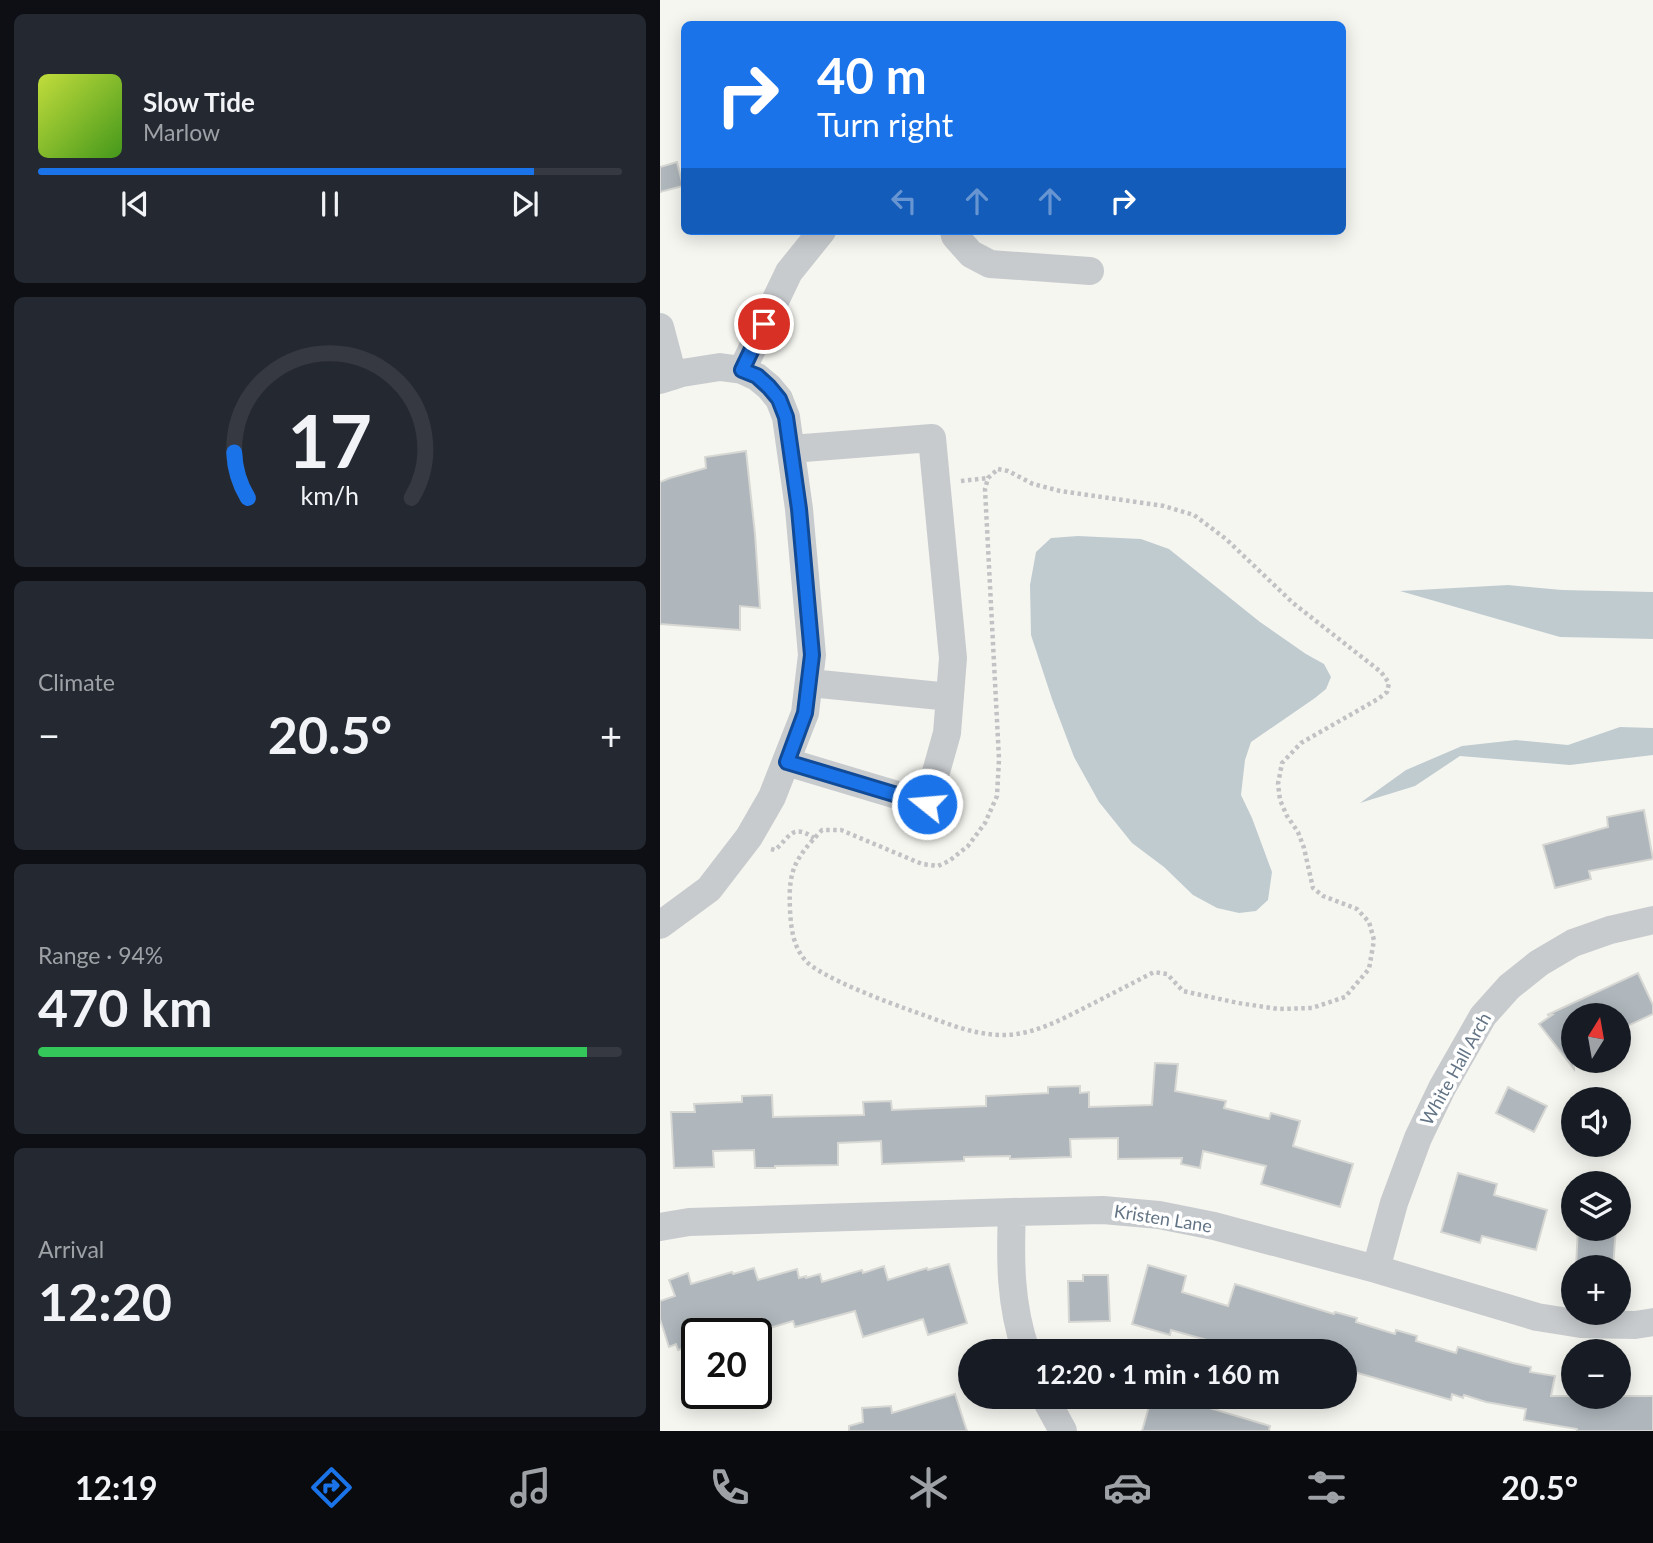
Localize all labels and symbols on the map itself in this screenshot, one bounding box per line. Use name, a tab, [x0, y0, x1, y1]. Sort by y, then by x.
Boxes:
pin	[734, 294, 794, 354]
position arrow	[890, 767, 964, 841]
north arrow	[1561, 1003, 1631, 1073]
street label: White Hall Arch	[1415, 1008, 1495, 1129]
street label: Kristen Lane	[1113, 1199, 1214, 1237]
speed limit sign: 20	[681, 1318, 772, 1409]

